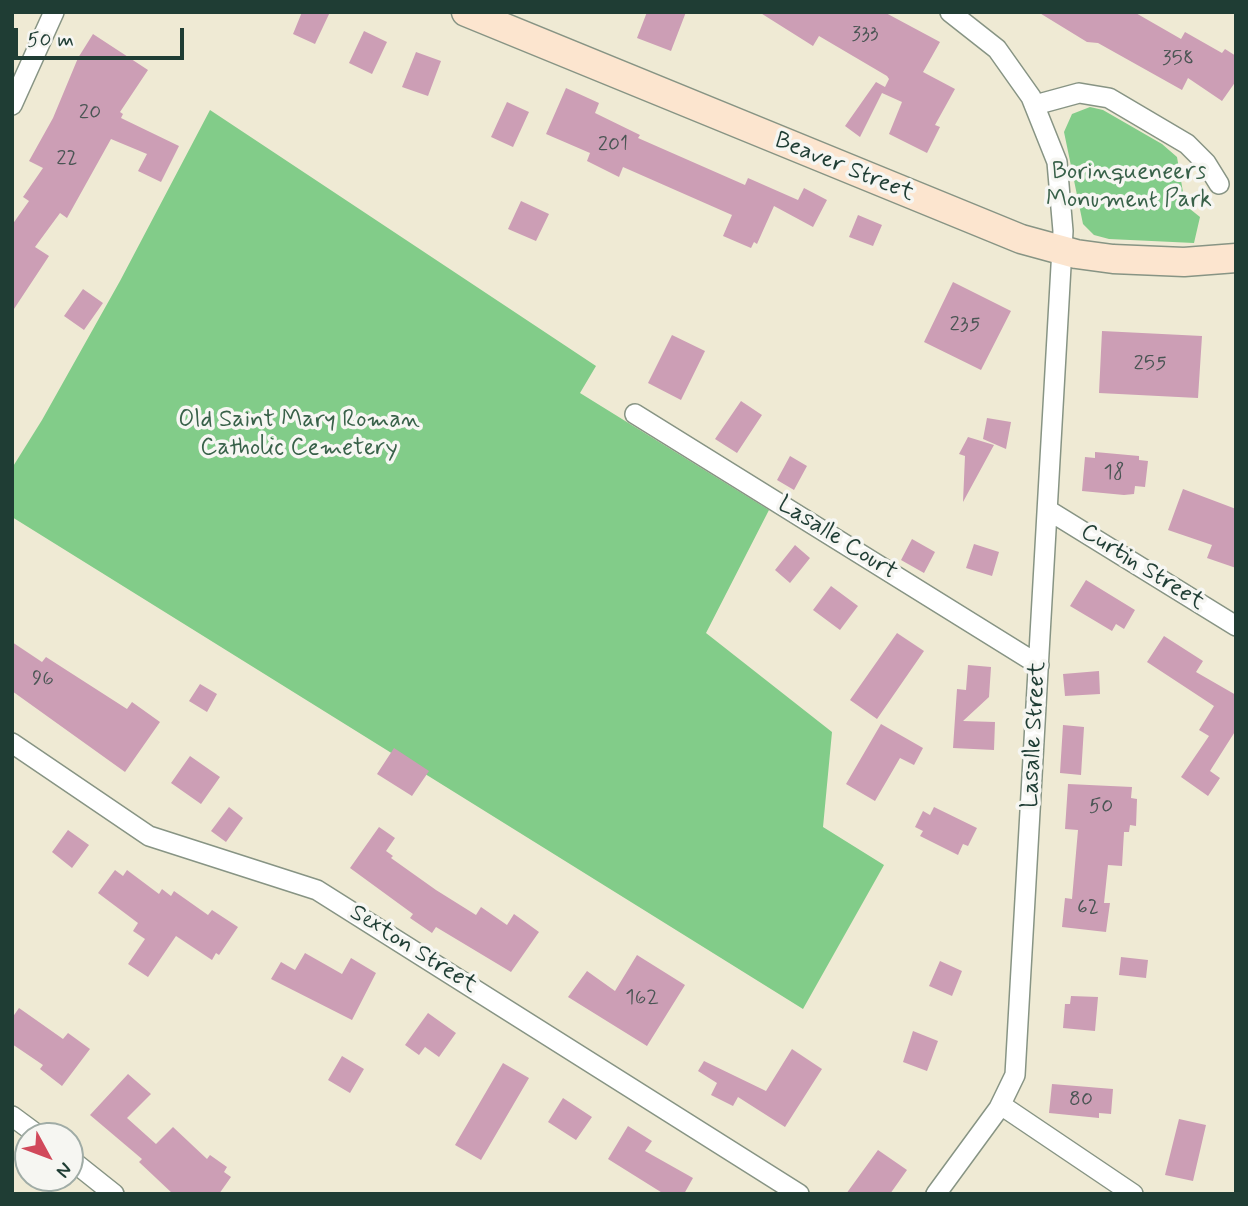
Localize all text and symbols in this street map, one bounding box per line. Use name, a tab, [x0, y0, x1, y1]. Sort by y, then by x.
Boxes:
scale bar	[18, 14, 187, 58]
house number: 333	[852, 23, 878, 49]
text: 50 m	[27, 26, 74, 54]
house number: 358	[1162, 47, 1194, 73]
house number: 20	[79, 101, 101, 127]
street label: Beaver Street	[770, 127, 918, 209]
house number: 201	[598, 133, 628, 159]
house number: 22	[56, 147, 78, 173]
park label: Borinqueneers Monument Park	[1046, 159, 1212, 215]
house number: 235	[950, 313, 980, 339]
house number: 255	[1133, 352, 1167, 378]
park label: Old Saint Mary Roman Catholic Cemetery	[178, 407, 420, 463]
house number: 18	[1104, 461, 1124, 487]
street label: Lasalle Court	[772, 491, 902, 587]
street label: Curtin Street	[1074, 518, 1210, 618]
street label: Lasalle Street	[1017, 661, 1053, 809]
house number: 96	[32, 667, 54, 693]
house number: 50	[1089, 795, 1113, 821]
house number: 62	[1077, 896, 1099, 922]
street label: Sexton Street	[344, 899, 482, 1001]
house number: 162	[625, 986, 659, 1012]
house number: 80	[1069, 1088, 1093, 1114]
north arrow	[14, 1122, 84, 1192]
text: N	[50, 1157, 77, 1183]

